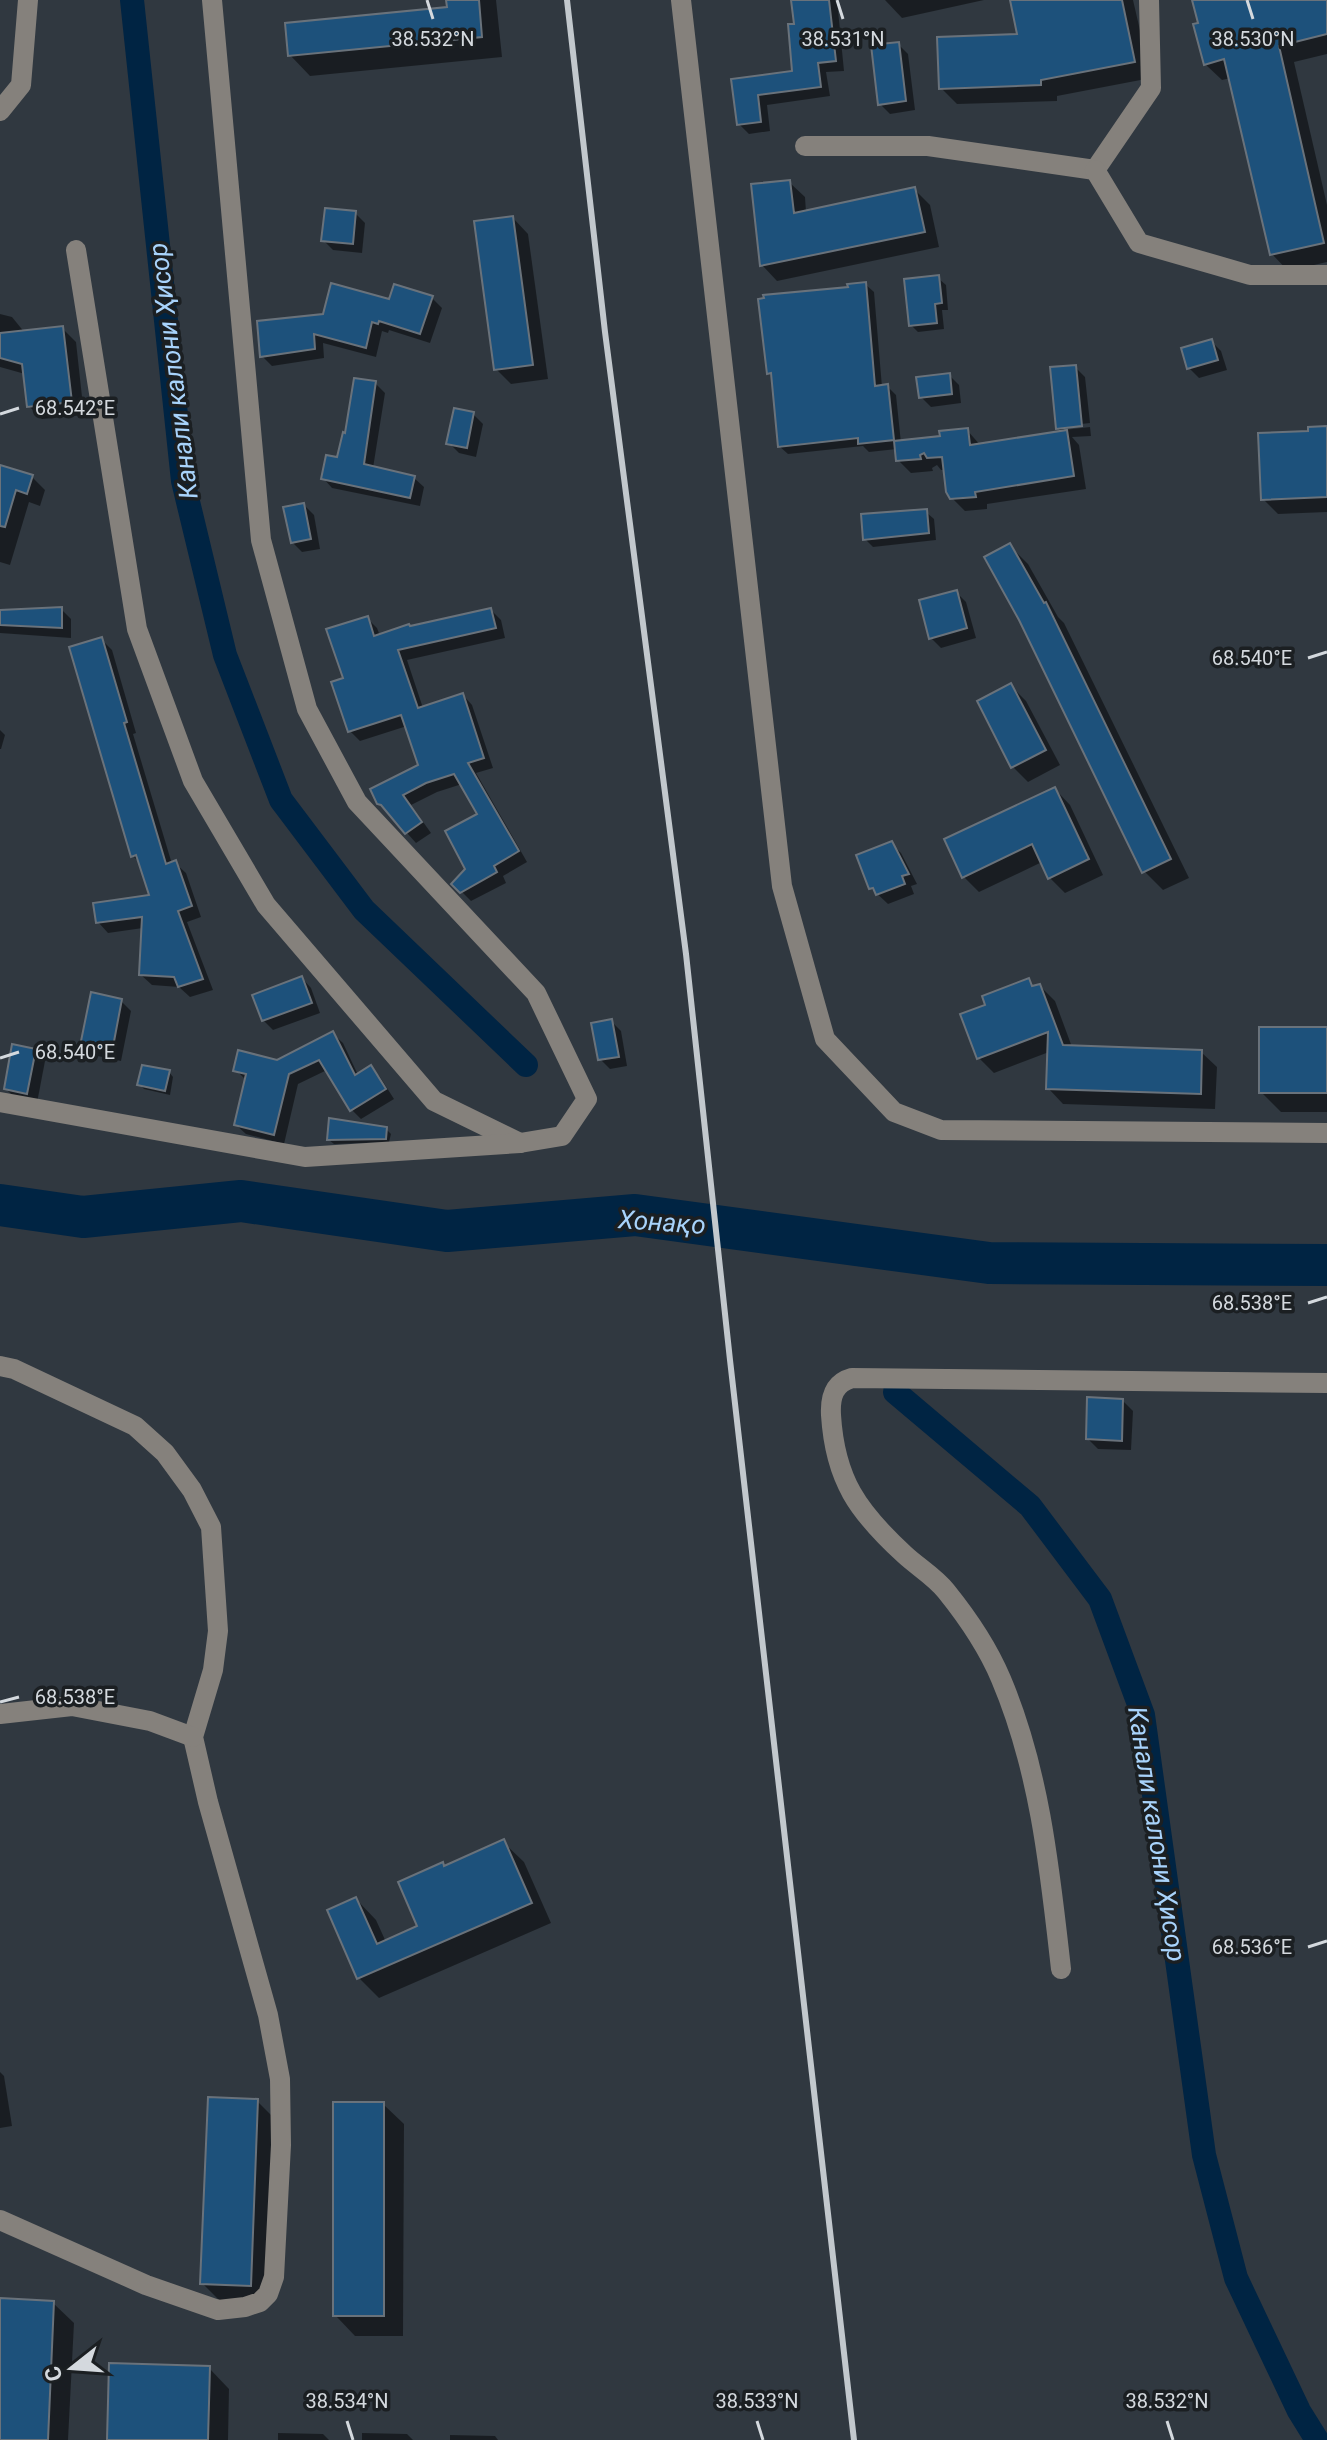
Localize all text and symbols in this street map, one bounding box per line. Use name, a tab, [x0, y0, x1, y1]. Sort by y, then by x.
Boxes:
text: 38.532°N	[391, 27, 475, 51]
text: 38.531°N	[801, 27, 885, 51]
text: 38.530°N	[1211, 27, 1295, 51]
water label: Канали калони Ҳисор	[142, 241, 204, 501]
text: 68.542°E	[35, 396, 115, 420]
text: 68.540°E	[1212, 646, 1292, 670]
text: 68.540°E	[35, 1040, 115, 1064]
water label: Хонақо	[616, 1204, 707, 1240]
text: 68.538°E	[1212, 1291, 1292, 1315]
text: 68.538°E	[35, 1685, 115, 1709]
water label: Канали калони Ҳисор	[1122, 1704, 1192, 1964]
text: 68.536°E	[1212, 1935, 1292, 1959]
north arrow	[32, 2328, 112, 2408]
text: С	[39, 2363, 67, 2384]
text: 38.534°N	[305, 2389, 389, 2413]
text: 38.533°N	[715, 2389, 799, 2413]
text: 38.532°N	[1125, 2389, 1209, 2413]

